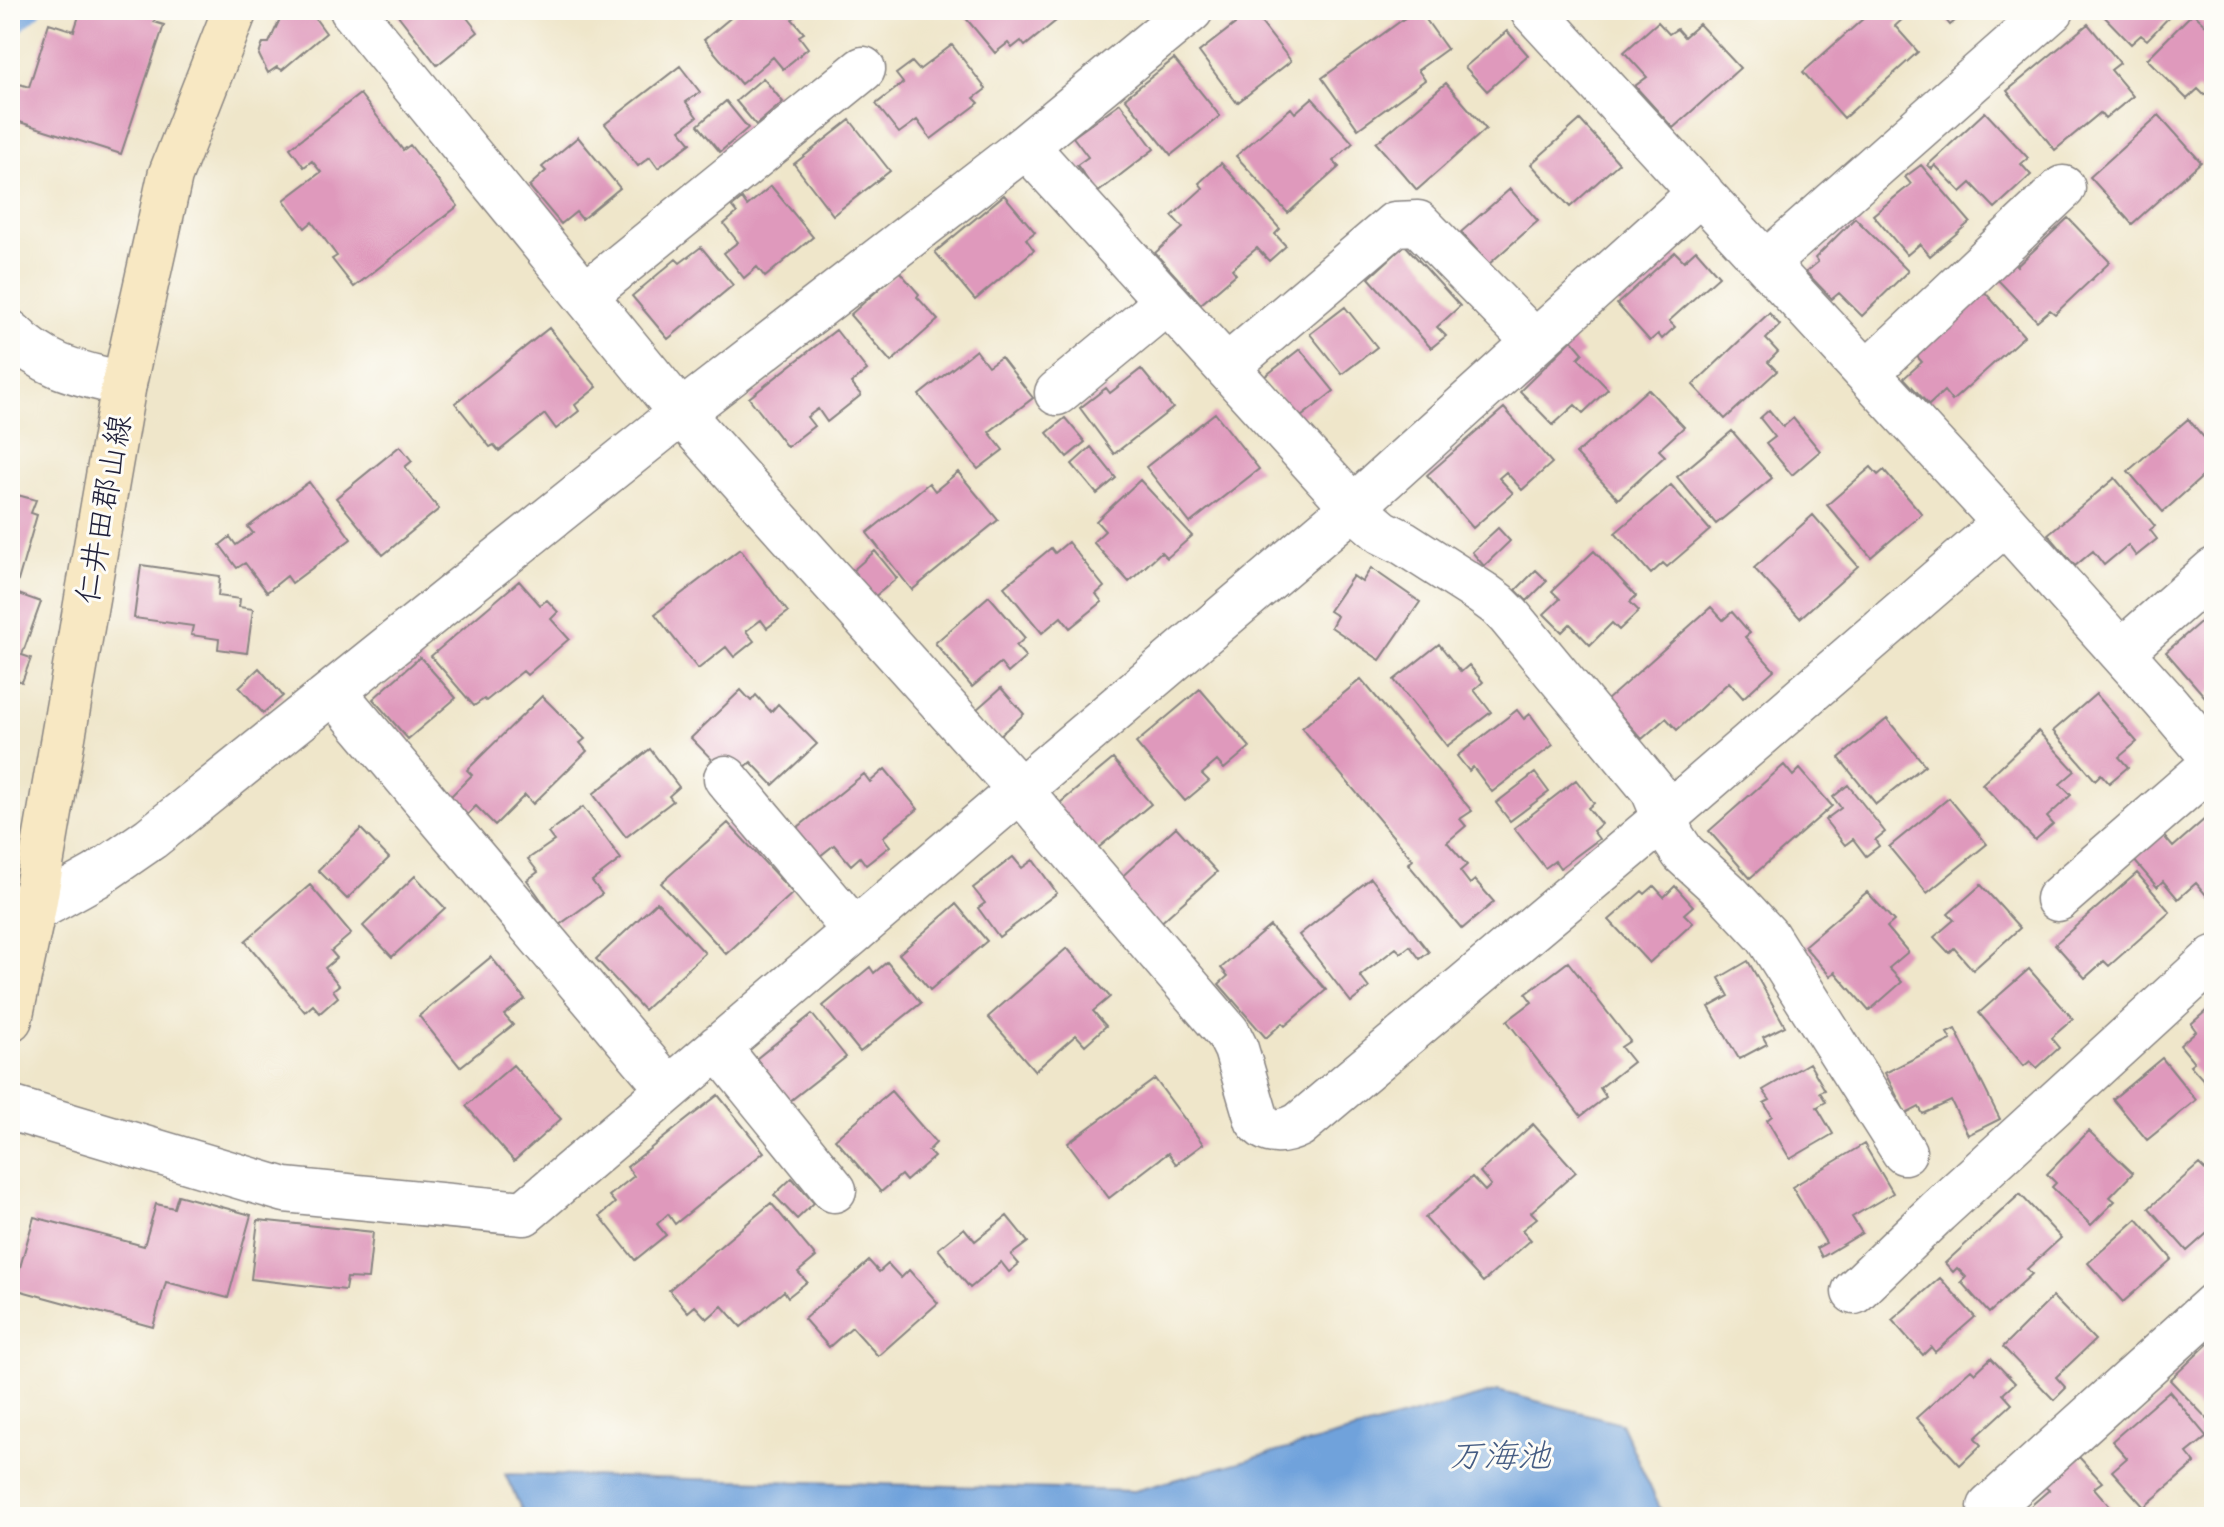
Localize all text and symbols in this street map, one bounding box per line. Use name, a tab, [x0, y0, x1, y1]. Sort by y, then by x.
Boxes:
street label: 仁井田郡山線	[67, 411, 146, 608]
water label: 万海池	[1449, 1434, 1552, 1484]

